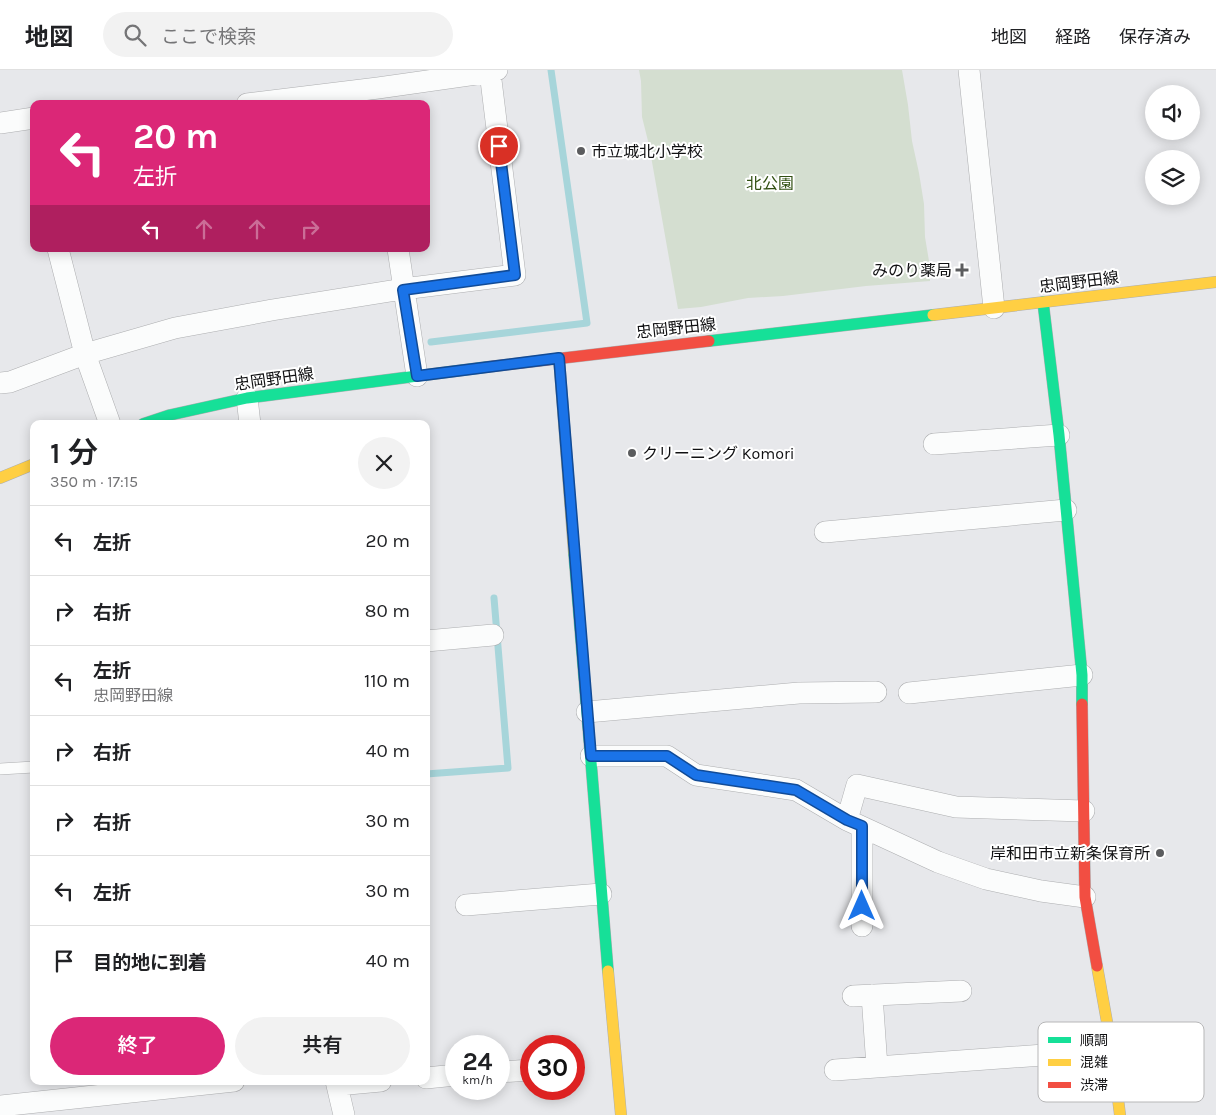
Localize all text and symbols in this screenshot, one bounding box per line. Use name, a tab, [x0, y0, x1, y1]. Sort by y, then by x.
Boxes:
search box	[103, 12, 453, 57]
icon: search	[121, 21, 149, 49]
text: 地図	[25, 23, 73, 51]
text: ここで検索	[161, 26, 256, 48]
text: 地図	[991, 26, 1027, 48]
text: 経路	[1055, 26, 1091, 48]
text: 保存済み	[1119, 26, 1191, 48]
map controls	[1145, 85, 1200, 205]
button: sound	[1145, 85, 1200, 140]
text: 20 m	[133, 116, 218, 157]
icon: left	[50, 120, 115, 185]
pin	[478, 125, 520, 167]
icon: arrive	[485, 132, 513, 160]
place label: 市立城北小学校	[591, 142, 703, 161]
marker: 市立城北小学校	[575, 145, 587, 157]
button: layers	[1145, 150, 1200, 205]
text: 左折	[133, 164, 177, 190]
park label: 北公園	[746, 174, 794, 193]
icon: left	[137, 215, 165, 243]
icon: ahead	[190, 215, 218, 243]
icon: ahead	[243, 215, 271, 243]
icon: right	[296, 215, 324, 243]
place label: みのり薬局	[872, 261, 952, 280]
marker: みのり薬局	[956, 264, 968, 276]
street label: 忠岡野田線	[1038, 268, 1120, 296]
street label: 忠岡野田線	[635, 314, 717, 342]
street label: 忠岡野田線	[233, 364, 315, 394]
text: 1 分	[50, 435, 98, 471]
button: close	[358, 437, 410, 489]
place label: クリーニング Komori	[642, 444, 795, 463]
marker: クリーニング Komori	[626, 447, 638, 459]
text: 350 m · 17:15	[50, 472, 138, 491]
icon: left	[50, 527, 78, 555]
text: 20 m	[365, 530, 410, 552]
text: 左折	[93, 532, 131, 554]
icon: right	[50, 597, 78, 625]
text: 80 m	[365, 600, 410, 622]
text: 右折	[93, 602, 131, 624]
text: 左折	[93, 660, 131, 682]
icon: left	[50, 667, 78, 695]
text: 110 m	[364, 670, 410, 692]
text: 忠岡野田線	[93, 686, 173, 705]
icon: right	[50, 737, 78, 765]
text: 40 m	[366, 740, 410, 762]
text: 右折	[93, 742, 131, 764]
icon: right	[50, 807, 78, 835]
text: 30 m	[365, 810, 410, 832]
text: 右折	[93, 812, 131, 834]
place label: 岸和田市立新条保育所	[990, 844, 1150, 863]
marker: 岸和田市立新条保育所	[1154, 847, 1166, 859]
icon: left	[50, 877, 78, 905]
position arrow	[835, 879, 887, 931]
text: 30 m	[365, 880, 410, 902]
text: 左折	[93, 882, 131, 904]
icon: arrive	[50, 947, 78, 975]
text: 40 m	[366, 950, 410, 972]
text: 目的地に到着	[93, 952, 207, 974]
button: 終了	[50, 1017, 225, 1075]
button: 共有	[235, 1017, 410, 1075]
legend	[1038, 1022, 1204, 1102]
text: 順調	[1080, 1032, 1108, 1049]
speed limit sign: 30	[520, 1035, 585, 1100]
text: 24	[462, 1047, 493, 1076]
text: 混雑	[1080, 1054, 1108, 1071]
text: km/h	[462, 1073, 493, 1087]
text: 渋滞	[1080, 1077, 1108, 1094]

